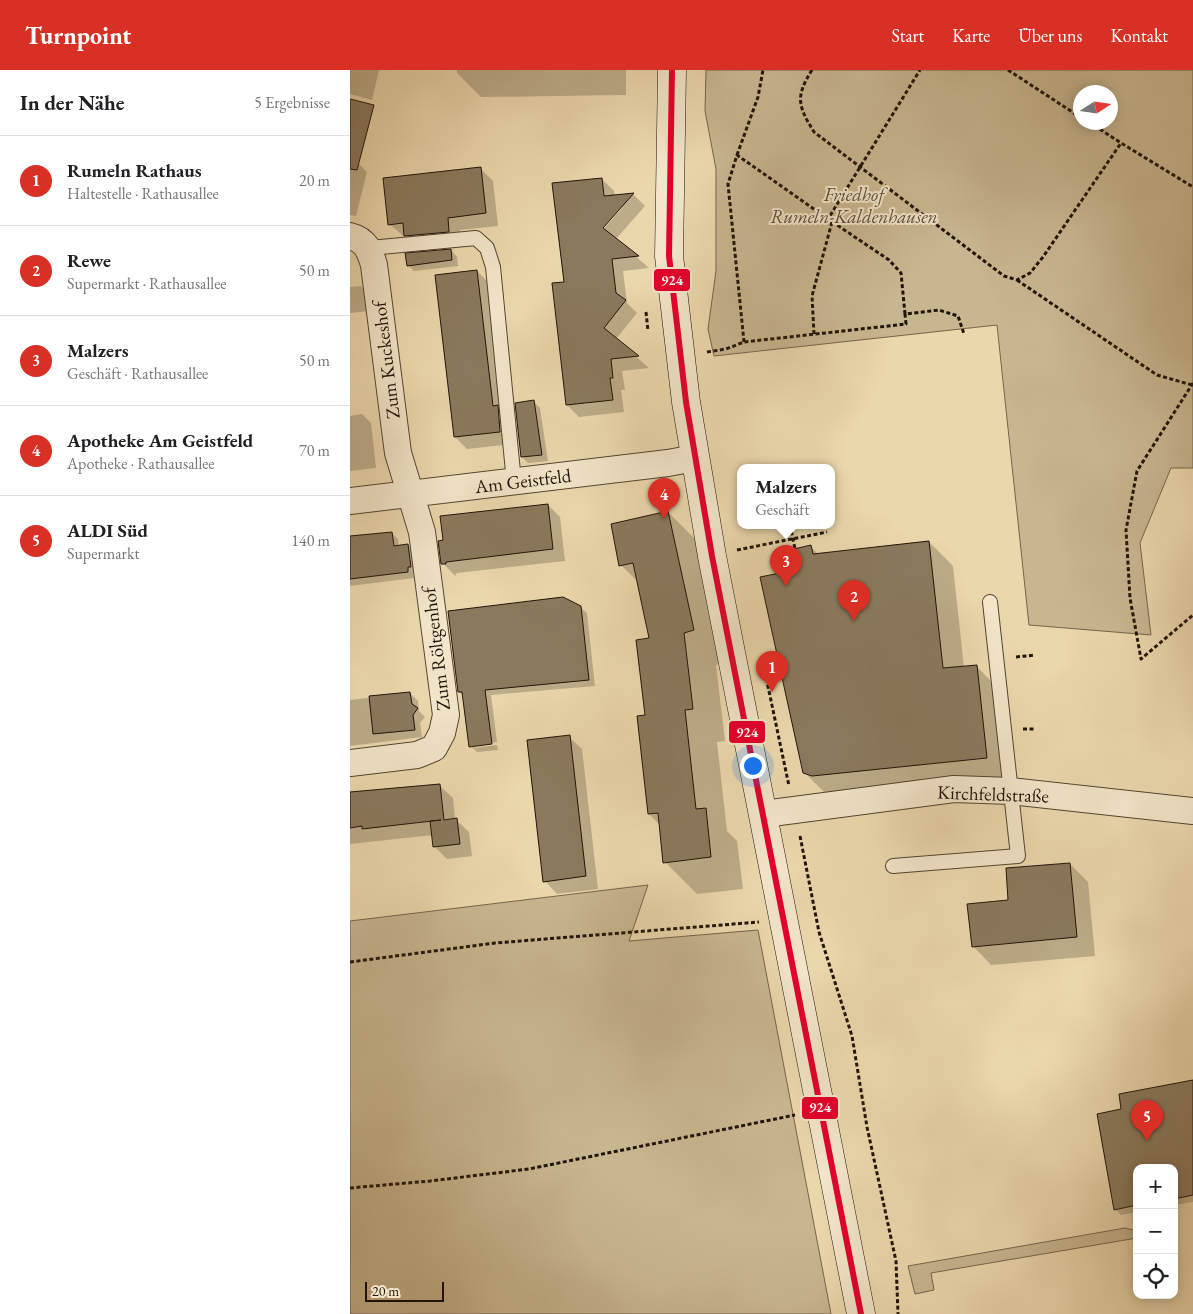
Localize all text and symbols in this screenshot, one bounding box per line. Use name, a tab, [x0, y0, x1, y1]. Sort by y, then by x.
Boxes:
text: Turnpoint	[25, 20, 131, 51]
text: Start	[891, 24, 924, 47]
text: Karte	[952, 24, 990, 47]
text: Über uns	[1018, 24, 1082, 47]
text: Kontakt	[1110, 24, 1168, 47]
north arrow	[1073, 85, 1118, 130]
text: In der Nähe	[20, 89, 125, 116]
text: 5 Ergebnisse	[254, 92, 330, 113]
text: Rumeln Rathaus	[67, 158, 202, 183]
text: 1	[32, 170, 40, 191]
text: 20 m	[299, 170, 330, 191]
park label: Friedhof Rumeln-Kaldenhausen	[770, 182, 938, 229]
text: Haltestelle · Rathausallee	[67, 183, 219, 204]
text: Rewe	[67, 248, 111, 273]
text: 2	[32, 260, 40, 281]
text: 50 m	[299, 260, 330, 281]
line badge: 924	[653, 268, 691, 292]
text: 924	[661, 271, 684, 289]
text: Supermarkt · Rathausallee	[67, 273, 227, 294]
street label: Zum Kuckeshof	[366, 298, 406, 420]
text: Malzers	[67, 338, 129, 363]
text: 3	[32, 350, 40, 371]
text: 50 m	[299, 350, 330, 371]
text: Geschäft · Rathausallee	[67, 363, 208, 384]
text: Apotheke Am Geistfeld	[67, 428, 253, 453]
text: 4	[32, 440, 40, 461]
text: 70 m	[299, 440, 330, 461]
text: Apotheke · Rathausallee	[67, 453, 215, 474]
street label: Am Geistfeld	[472, 463, 573, 499]
popup	[737, 464, 835, 529]
text: Malzers	[755, 474, 817, 499]
pin: 4	[648, 478, 680, 519]
text: Geschäft	[755, 499, 809, 520]
text: ALDI Süd	[67, 518, 148, 543]
text: 5	[32, 530, 40, 551]
text: 140 m	[291, 530, 330, 551]
text: Supermarkt	[67, 543, 139, 564]
pin: 3	[770, 545, 802, 586]
pin: 2	[838, 580, 870, 621]
street label: Zum Röltgenhof	[416, 584, 456, 712]
pin: 1	[756, 651, 788, 692]
line badge: 924	[728, 720, 766, 744]
text: 924	[736, 723, 759, 741]
your location	[740, 753, 766, 779]
street label: Kirchfeldstraße	[937, 780, 1049, 808]
line badge: 924	[801, 1096, 839, 1120]
text: 924	[809, 1098, 832, 1116]
pin: 5	[1131, 1100, 1163, 1141]
map controls	[1133, 1164, 1178, 1299]
button: +	[1133, 1164, 1178, 1209]
button: −	[1133, 1209, 1178, 1254]
button: locate	[1133, 1254, 1178, 1299]
scale bar	[365, 1279, 444, 1302]
text: 20 m	[372, 1282, 399, 1300]

